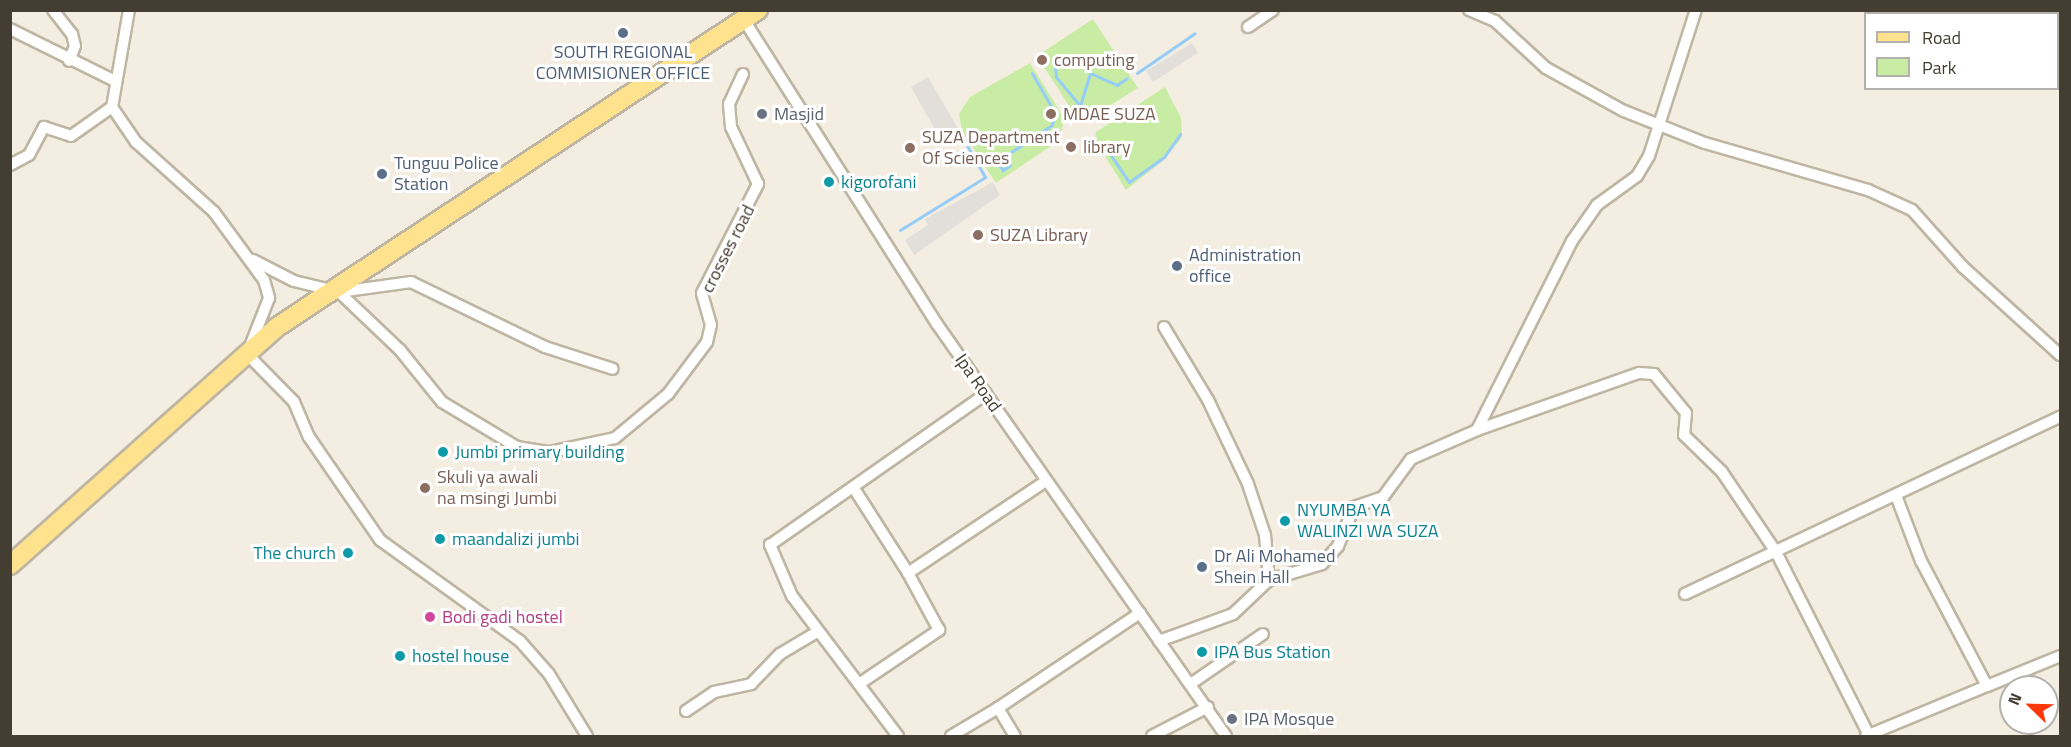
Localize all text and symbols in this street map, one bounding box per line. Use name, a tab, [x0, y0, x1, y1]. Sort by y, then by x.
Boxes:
legend	[1864, 12, 2059, 90]
text: Road	[1922, 24, 1961, 51]
marker: SOUTH REGIONAL COMMISIONER OFFICE	[616, 26, 630, 40]
place label: SOUTH REGIONAL COMMISIONER OFFICE	[536, 42, 710, 84]
place label: computing	[1054, 49, 1135, 71]
marker: computing	[1035, 53, 1049, 67]
text: Park	[1922, 54, 1956, 81]
place label: Masjid	[774, 103, 824, 125]
place label: MDAE SUZA	[1063, 103, 1156, 125]
marker: Masjid	[755, 107, 769, 121]
marker: MDAE SUZA	[1044, 107, 1058, 121]
place label: SUZA Department Of Sciences	[922, 127, 1060, 170]
place label: library	[1083, 136, 1131, 158]
marker: library	[1064, 140, 1078, 154]
marker: SUZA Department Of Sciences	[903, 141, 917, 155]
place label: Tunguu Police Station	[394, 153, 498, 195]
marker: Tunguu Police Station	[375, 167, 389, 181]
place label: kigorofani	[841, 171, 916, 193]
marker: kigorofani	[822, 175, 836, 189]
street label: crosses road	[697, 201, 759, 297]
place label: SUZA Library	[990, 224, 1088, 246]
marker: SUZA Library	[971, 228, 985, 242]
place label: Administration office	[1189, 245, 1301, 288]
marker: Administration office	[1170, 259, 1184, 273]
street label: Ipa Road	[950, 350, 1006, 416]
place label: Jumbi primary building	[455, 441, 624, 463]
marker: Jumbi primary building	[436, 445, 450, 459]
place label: Skuli ya awali na msingi Jumbi	[437, 467, 557, 510]
marker: Skuli ya awali na msingi Jumbi	[418, 481, 432, 495]
place label: NYUMBA YA WALINZI WA SUZA	[1297, 500, 1438, 542]
marker: NYUMBA YA WALINZI WA SUZA	[1278, 514, 1292, 528]
place label: maandalizi jumbi	[452, 528, 579, 550]
marker: maandalizi jumbi	[433, 532, 447, 546]
place label: The church	[253, 542, 336, 564]
marker: The church	[341, 546, 355, 560]
place label: Dr Ali Mohamed Shein Hall	[1214, 546, 1335, 588]
marker: Dr Ali Mohamed Shein Hall	[1195, 560, 1209, 574]
place label: Bodi gadi hostel	[442, 606, 563, 628]
marker: Bodi gadi hostel	[423, 610, 437, 624]
place label: IPA Bus Station	[1214, 641, 1331, 663]
place label: hostel house	[412, 645, 509, 667]
marker: IPA Bus Station	[1195, 645, 1209, 659]
marker: hostel house	[393, 649, 407, 663]
north arrow	[1999, 675, 2059, 735]
text: N	[2001, 689, 2027, 709]
place label: IPA Mosque	[1244, 708, 1334, 730]
marker: IPA Mosque	[1225, 712, 1239, 726]

